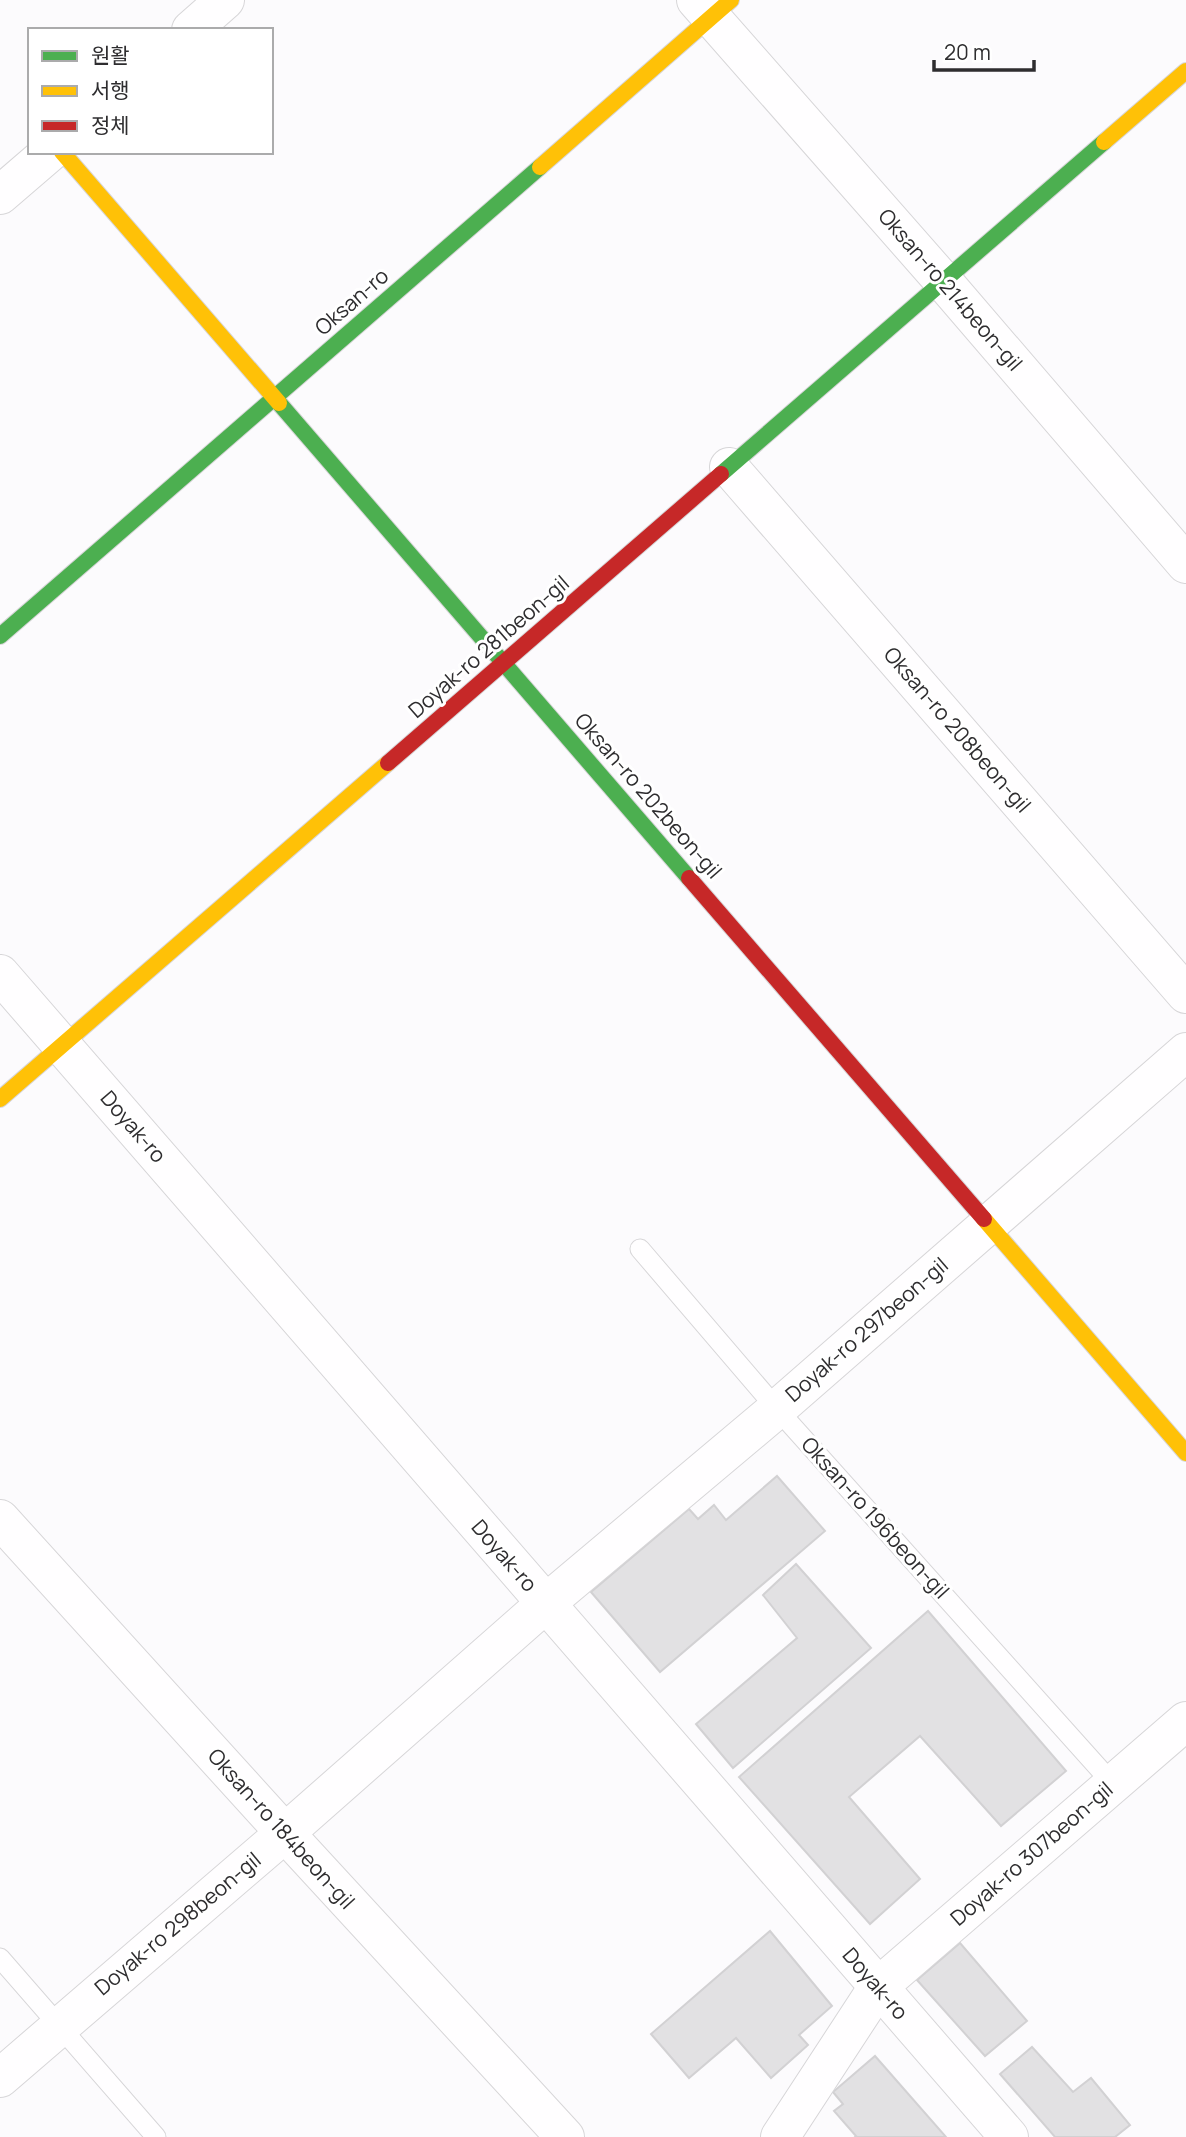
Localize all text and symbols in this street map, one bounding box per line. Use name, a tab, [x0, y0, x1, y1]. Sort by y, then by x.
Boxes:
legend	[28, 28, 273, 154]
scale bar	[934, 28, 1034, 72]
text: 20 m	[944, 38, 991, 66]
text: 원활	[91, 41, 130, 69]
text: 서행	[91, 76, 130, 104]
text: 정체	[91, 111, 130, 139]
street label: Oksan-ro 214beon-gil	[872, 202, 1029, 376]
street label: Oksan-ro	[309, 261, 394, 341]
street label: Doyak-ro 281beon-gil	[402, 569, 575, 724]
street label: Oksan-ro 208beon-gil	[878, 641, 1038, 818]
street label: Oksan-ro 202beon-gil	[569, 707, 728, 884]
street label: Doyak-ro	[95, 1084, 173, 1168]
street label: Doyak-ro 297beon-gil	[779, 1251, 954, 1408]
street label: Oksan-ro 196beon-gil	[796, 1431, 956, 1604]
street label: Doyak-ro	[466, 1513, 544, 1597]
street label: Oksan-ro 184beon-gil	[202, 1742, 361, 1915]
street label: Doyak-ro 307beon-gil	[944, 1775, 1119, 1932]
street label: Doyak-ro 298beon-gil	[88, 1845, 266, 2001]
street label: Doyak-ro	[837, 1941, 915, 2025]

